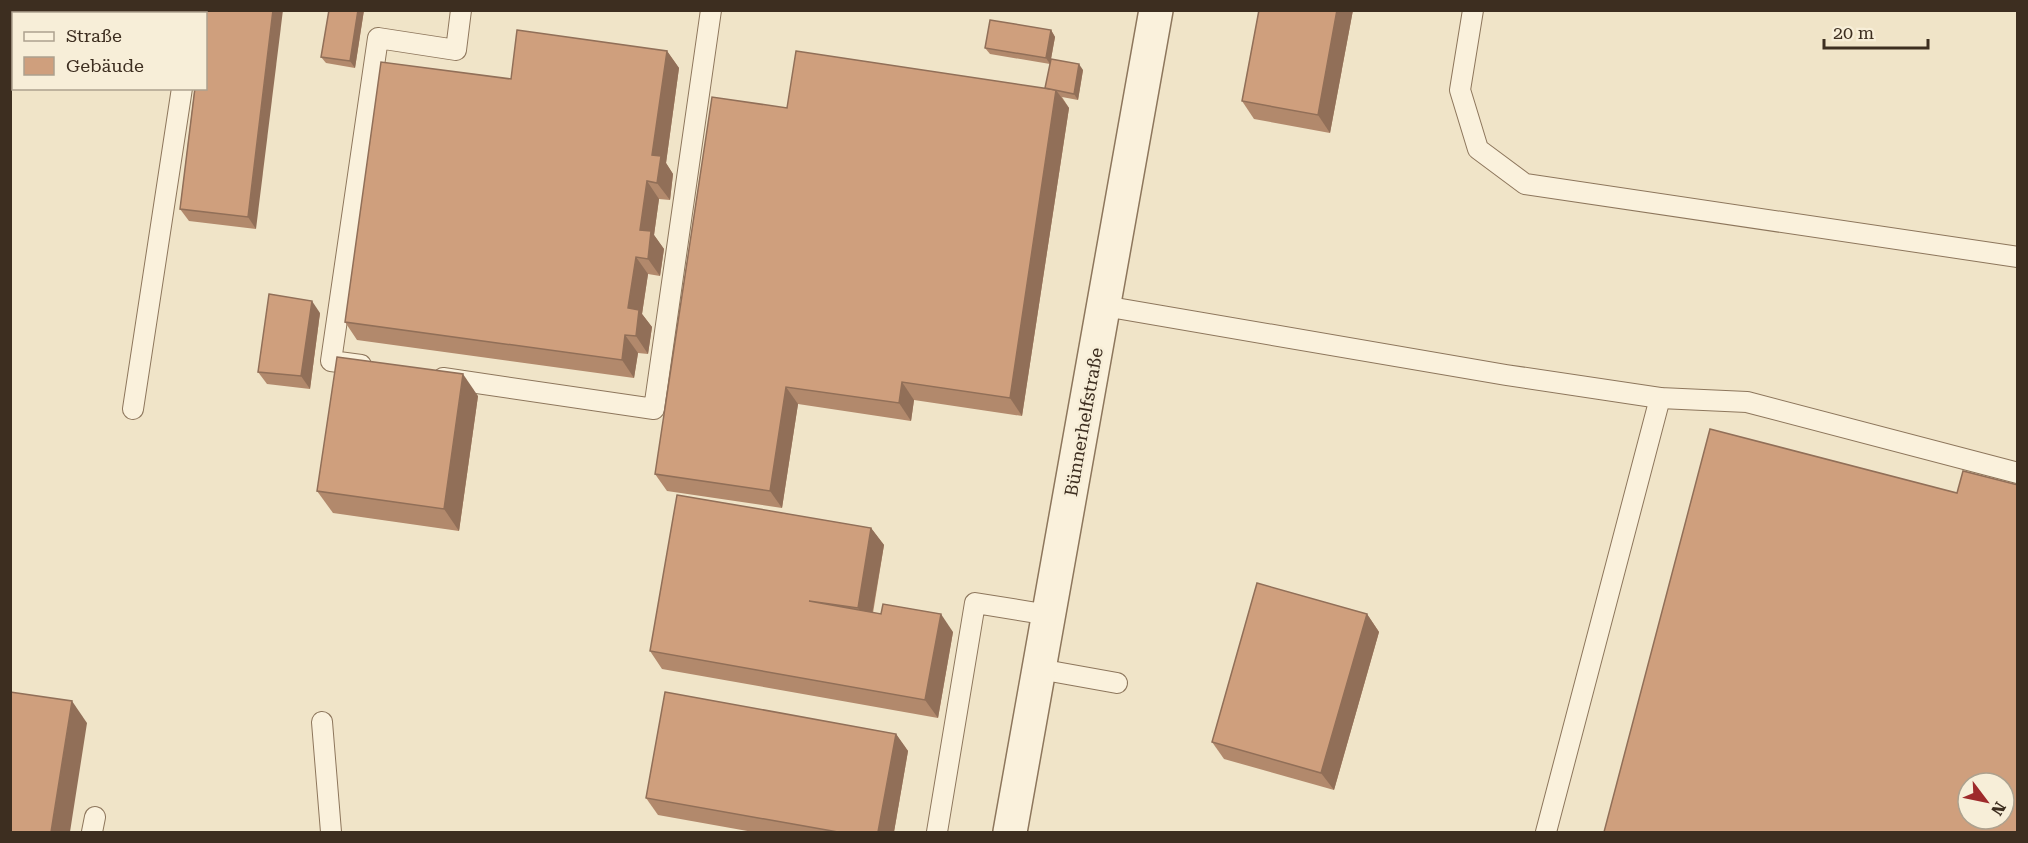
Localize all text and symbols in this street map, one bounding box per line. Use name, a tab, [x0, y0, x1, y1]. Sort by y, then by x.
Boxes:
legend	[12, 12, 207, 90]
scale bar	[1824, 12, 1928, 50]
text: 20 m	[1833, 22, 1874, 43]
text: Straße	[66, 25, 122, 46]
text: Gebäude	[66, 55, 144, 76]
street label: Bünnerhelfstraße	[1060, 346, 1107, 498]
north arrow	[1956, 771, 2016, 831]
text: N	[1987, 798, 2010, 819]

